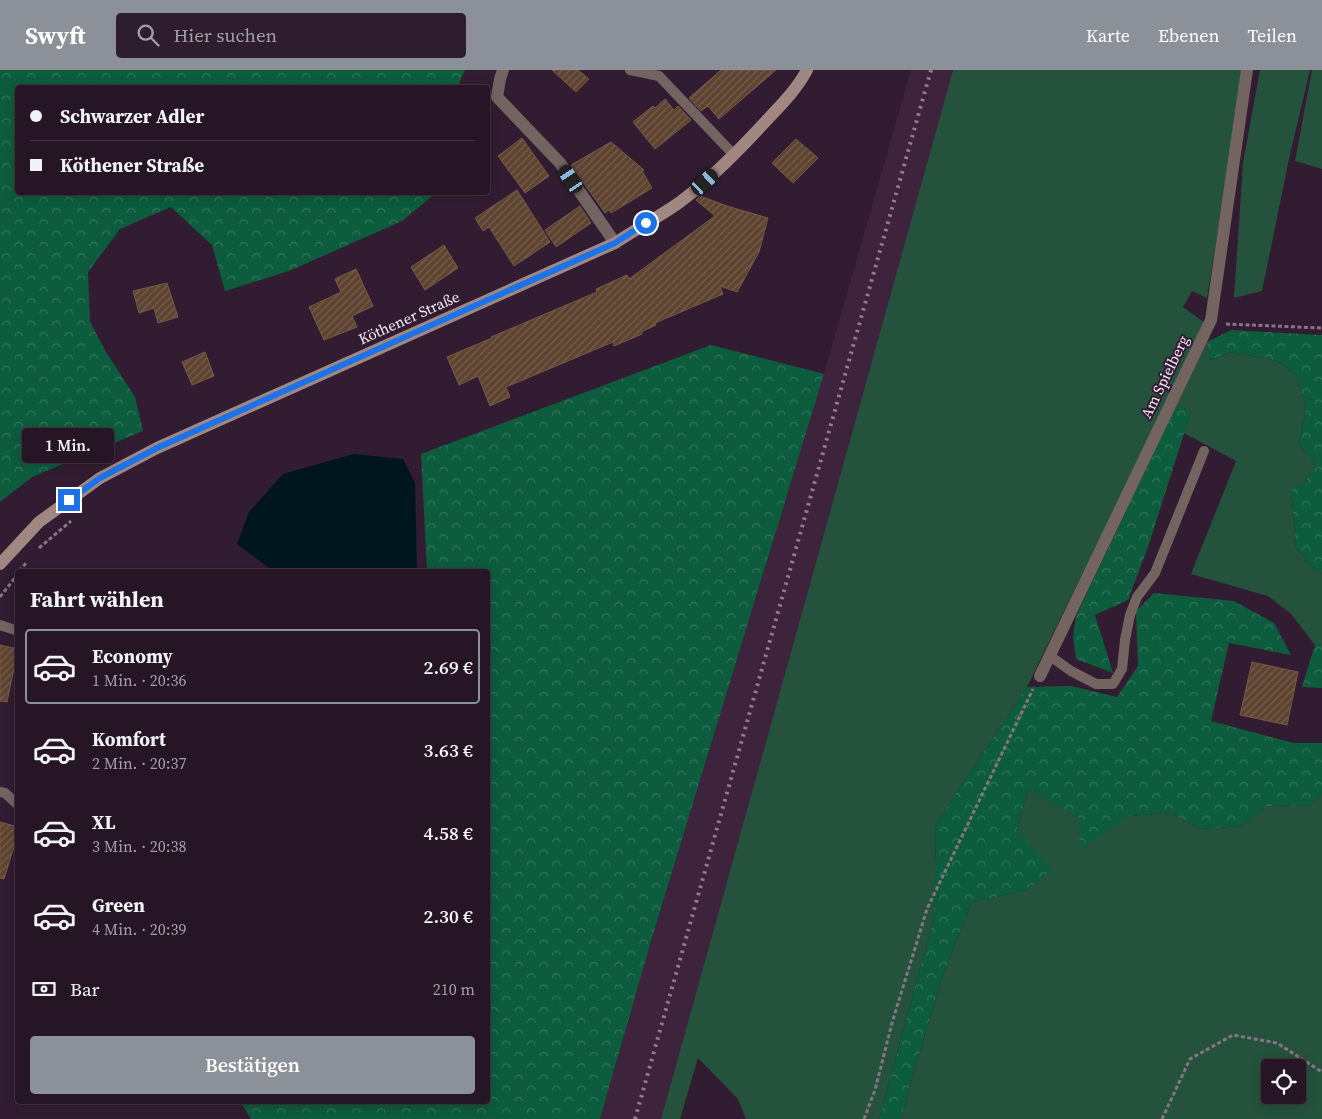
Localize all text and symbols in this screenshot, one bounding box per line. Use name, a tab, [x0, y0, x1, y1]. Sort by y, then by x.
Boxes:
search box	[116, 13, 466, 58]
text: Swyft	[25, 19, 86, 52]
icon: search	[134, 21, 162, 49]
text: Hier suchen	[174, 22, 277, 48]
text: Karte	[1086, 23, 1130, 48]
text: Ebenen	[1158, 23, 1219, 48]
text: Teilen	[1247, 23, 1297, 48]
text: Schwarzer Adler	[60, 103, 204, 129]
text: Köthener Straße	[60, 152, 204, 178]
car	[556, 162, 585, 196]
car	[688, 166, 721, 198]
route start	[635, 212, 657, 234]
street label: Köthener Straße	[355, 286, 463, 349]
street label: Am Spielberg	[1135, 332, 1194, 422]
callout: 1 Min.	[23, 428, 115, 462]
text: 1 Min.	[45, 434, 91, 456]
route end	[58, 489, 80, 511]
text: Fahrt wählen	[30, 584, 164, 614]
text: Economy	[92, 643, 173, 669]
icon: car	[32, 644, 77, 689]
text: 2.69 €	[424, 654, 473, 680]
text: 1 Min. · 20:36	[92, 669, 186, 691]
text: Komfort	[92, 726, 166, 752]
icon: car	[32, 727, 77, 772]
text: 3.63 €	[424, 737, 473, 763]
text: 2 Min. · 20:37	[92, 752, 186, 774]
text: XL	[92, 809, 115, 835]
icon: car	[32, 810, 77, 855]
text: 4.58 €	[424, 820, 473, 846]
text: 3 Min. · 20:38	[92, 835, 186, 857]
text: Green	[92, 892, 145, 918]
icon: car	[32, 893, 77, 938]
text: 2.30 €	[424, 903, 473, 929]
text: 4 Min. · 20:39	[92, 918, 186, 940]
icon: cash	[30, 975, 58, 1003]
text: Bar	[70, 976, 100, 1002]
text: 210 m	[433, 978, 475, 1000]
button: Bestätigen	[30, 1036, 475, 1094]
map controls	[1261, 1059, 1306, 1104]
button: locate	[1261, 1059, 1306, 1104]

